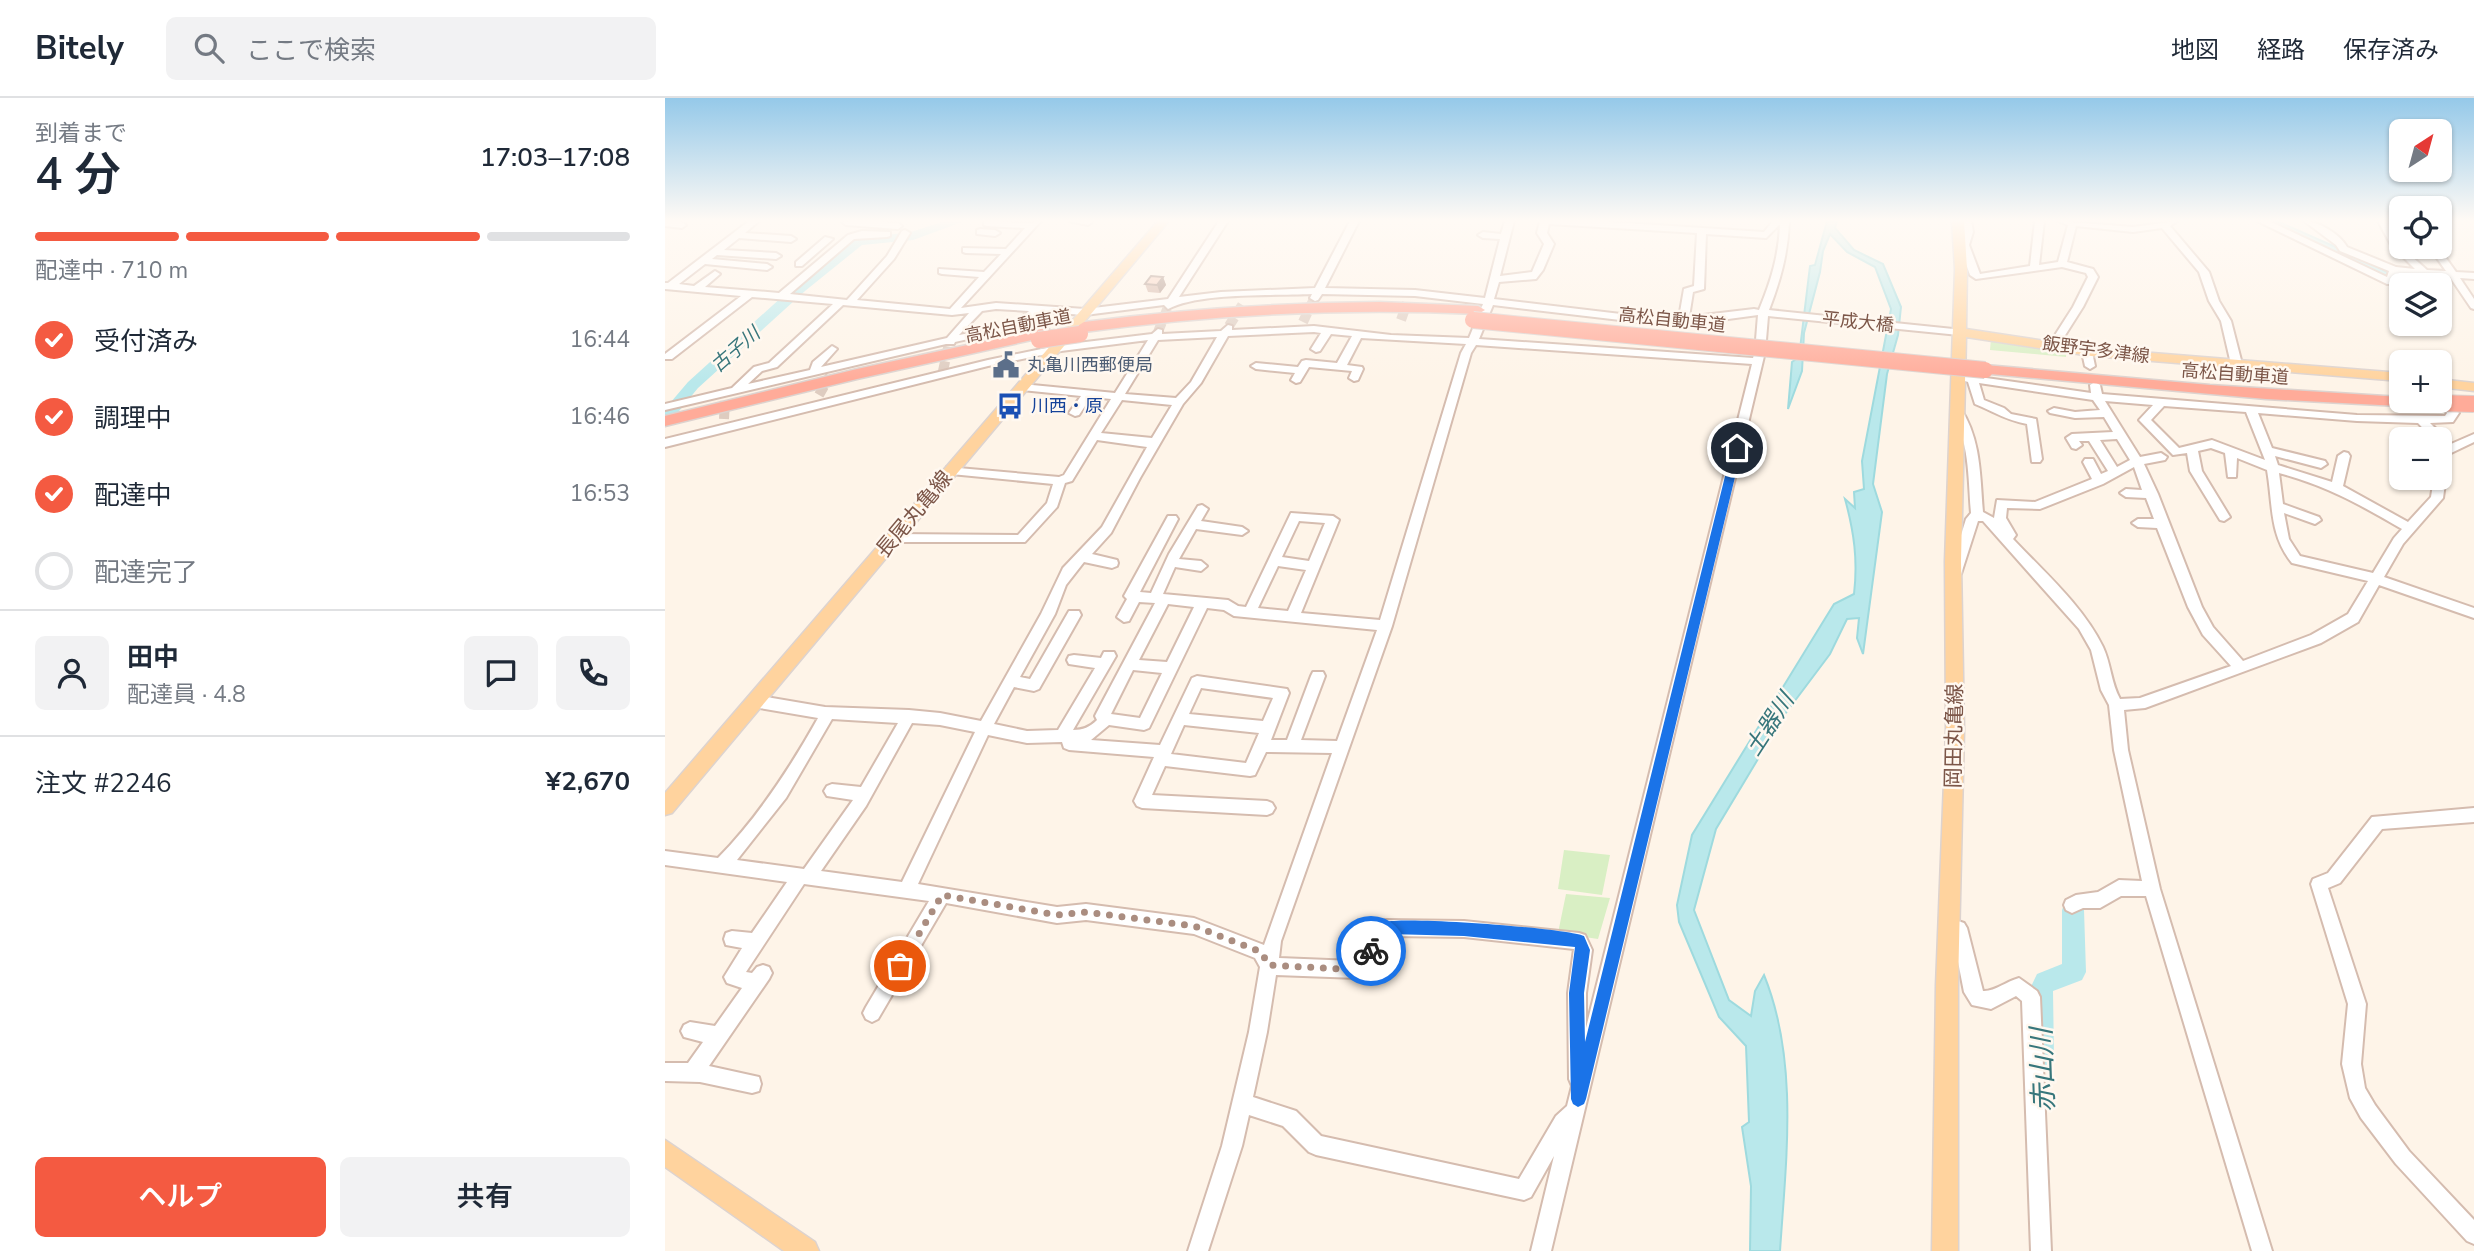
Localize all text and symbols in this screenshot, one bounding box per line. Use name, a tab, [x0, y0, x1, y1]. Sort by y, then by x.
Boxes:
search box	[166, 17, 656, 80]
text: Bitely	[35, 26, 124, 71]
icon: search	[190, 29, 228, 67]
text: ここで検索	[246, 33, 376, 68]
text: 地図	[2171, 34, 2219, 66]
text: 経路	[2257, 34, 2305, 66]
text: 保存済み	[2343, 34, 2439, 66]
text: 到着まで	[35, 118, 127, 149]
north arrow	[2389, 119, 2452, 182]
map controls	[2389, 119, 2452, 490]
text: 17:03–17:08	[480, 140, 630, 175]
text: 4 分	[35, 143, 121, 206]
button: locate	[2389, 196, 2452, 259]
text: 配達中 · 710 m	[35, 255, 188, 286]
button: layers	[2389, 273, 2452, 336]
street label: 高松自動車道	[1617, 302, 1727, 338]
street label: 高松自動車道	[963, 304, 1073, 348]
street label: 平成大橋	[1821, 306, 1895, 338]
water label: 古子川	[706, 320, 767, 378]
icon: check	[35, 321, 73, 359]
text: 受付済み	[94, 324, 198, 359]
text: 16:44	[570, 324, 630, 355]
street label: 飯野宇多津線	[2041, 332, 2151, 368]
public building icon: 丸亀川西郵便局	[991, 350, 1021, 380]
button: +	[2389, 350, 2452, 413]
place label: 丸亀川西郵便局	[1027, 353, 1153, 377]
street label: 高松自動車道	[2180, 358, 2290, 390]
bus stop icon: 川西・原	[995, 391, 1025, 421]
place label: 川西・原	[1031, 394, 1103, 418]
icon: check	[35, 398, 73, 436]
text: 調理中	[94, 401, 172, 436]
text: 16:46	[570, 401, 630, 432]
pin	[1707, 418, 1767, 478]
button: −	[2389, 427, 2452, 490]
icon: home	[1718, 429, 1756, 467]
street label: 長尾丸亀線	[870, 465, 958, 563]
icon: check	[35, 475, 73, 513]
text: 配達中	[94, 478, 172, 513]
text: 16:53	[570, 478, 630, 509]
text: 配達完了	[94, 555, 198, 590]
button: person	[35, 636, 109, 710]
button: chat	[464, 636, 538, 710]
button: phone	[556, 636, 630, 710]
text: 田中	[127, 640, 179, 675]
text: 配達員 · 4.8	[127, 679, 246, 710]
street label: 岡田丸亀線	[1939, 683, 1969, 789]
water label: 土器川	[1738, 684, 1803, 762]
text: ¥2,670	[546, 764, 630, 799]
text: 注文 #2246	[35, 766, 172, 801]
courier	[1336, 916, 1406, 986]
icon: bike	[1352, 932, 1390, 970]
pin	[870, 936, 930, 996]
icon: bag	[881, 947, 919, 985]
water label: 赤山川	[2022, 1024, 2063, 1113]
button: ヘルプ	[35, 1157, 326, 1237]
button: 共有	[340, 1157, 630, 1237]

